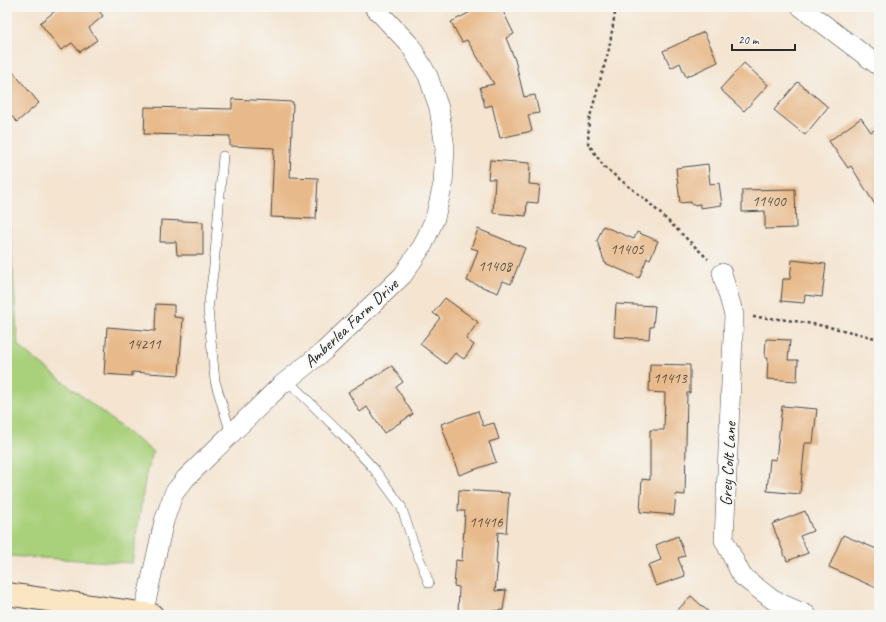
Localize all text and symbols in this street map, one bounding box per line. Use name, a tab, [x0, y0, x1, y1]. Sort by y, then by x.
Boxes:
scale bar	[732, 26, 795, 52]
text: 20 m	[738, 32, 760, 48]
house number: 11400	[752, 192, 787, 211]
house number: 11405	[610, 240, 645, 259]
house number: 11408	[478, 257, 513, 276]
street label: Amberlea Farm Drive	[300, 273, 404, 372]
house number: 14211	[127, 335, 162, 354]
house number: 11413	[653, 369, 688, 388]
street label: Grey Colt Lane	[715, 420, 741, 507]
house number: 11416	[469, 513, 504, 532]

